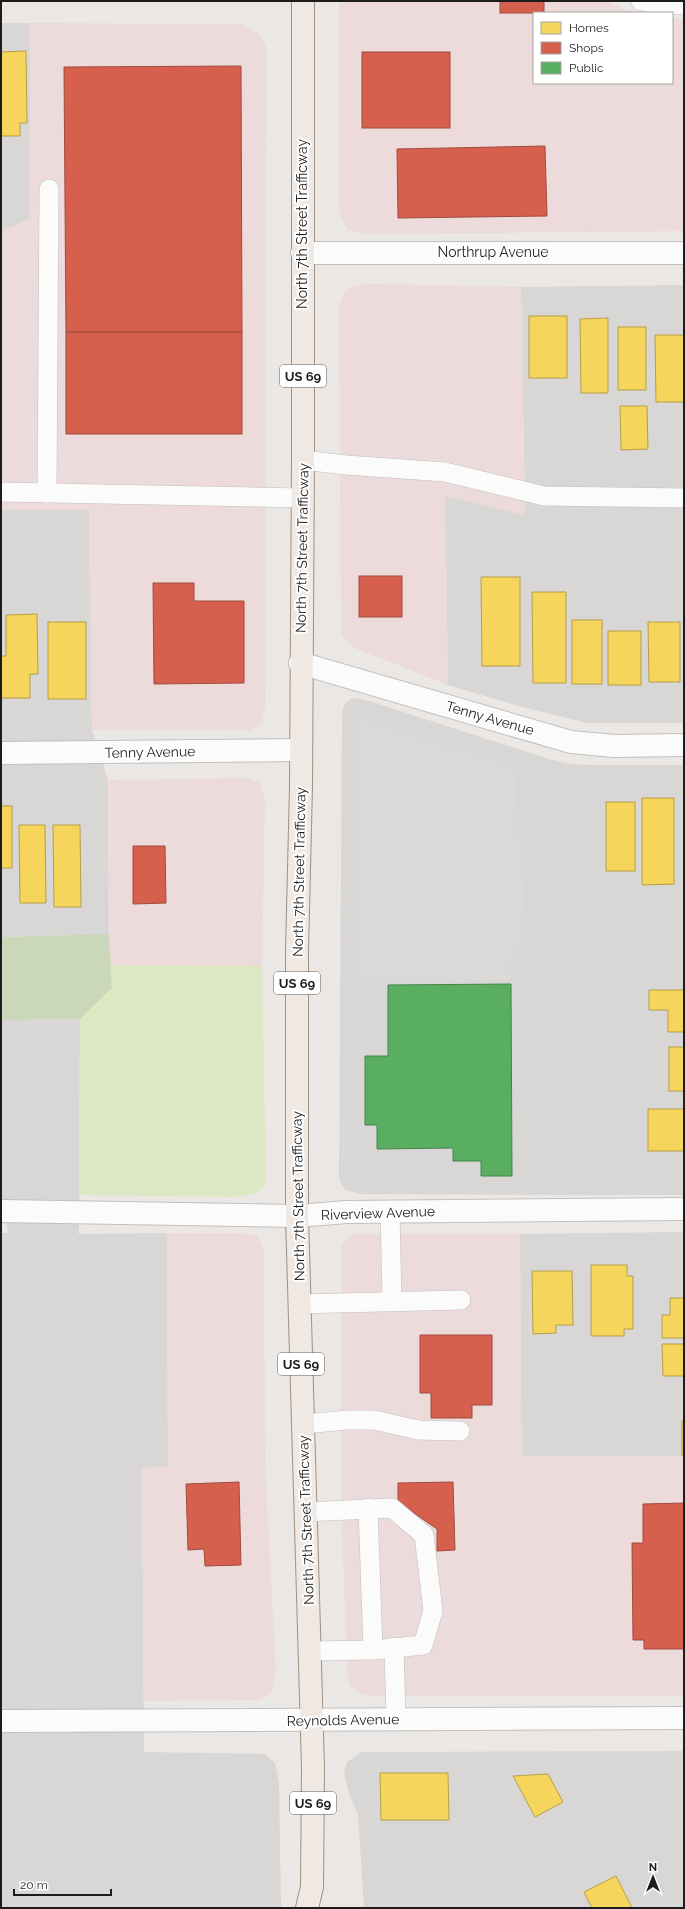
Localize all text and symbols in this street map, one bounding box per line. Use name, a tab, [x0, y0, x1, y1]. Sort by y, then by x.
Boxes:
legend	[533, 12, 673, 84]
text: Homes	[569, 21, 609, 35]
text: Shops	[569, 41, 604, 55]
text: Public	[569, 61, 604, 75]
street label: North 7th Street Trafficway	[294, 139, 310, 309]
street label: Northrup Avenue	[438, 244, 548, 260]
road number: US 69	[280, 365, 326, 387]
street label: North 7th Street Trafficway	[293, 462, 311, 633]
street label: Tenny Avenue	[444, 698, 536, 738]
street label: Tenny Avenue	[104, 743, 196, 761]
street label: North 7th Street Trafficway	[290, 786, 308, 957]
road number: US 69	[274, 972, 320, 994]
street label: North 7th Street Trafficway	[289, 1110, 307, 1281]
street label: Riverview Avenue	[321, 1203, 435, 1223]
road number: US 69	[278, 1353, 324, 1375]
street label: North 7th Street Trafficway	[295, 1434, 317, 1605]
street label: Reynolds Avenue	[287, 1711, 399, 1729]
road number: US 69	[290, 1792, 336, 1814]
north arrow	[633, 1857, 673, 1897]
text: N	[649, 1861, 657, 1874]
scale bar	[14, 1871, 111, 1897]
text: 20 m	[20, 1878, 48, 1892]

